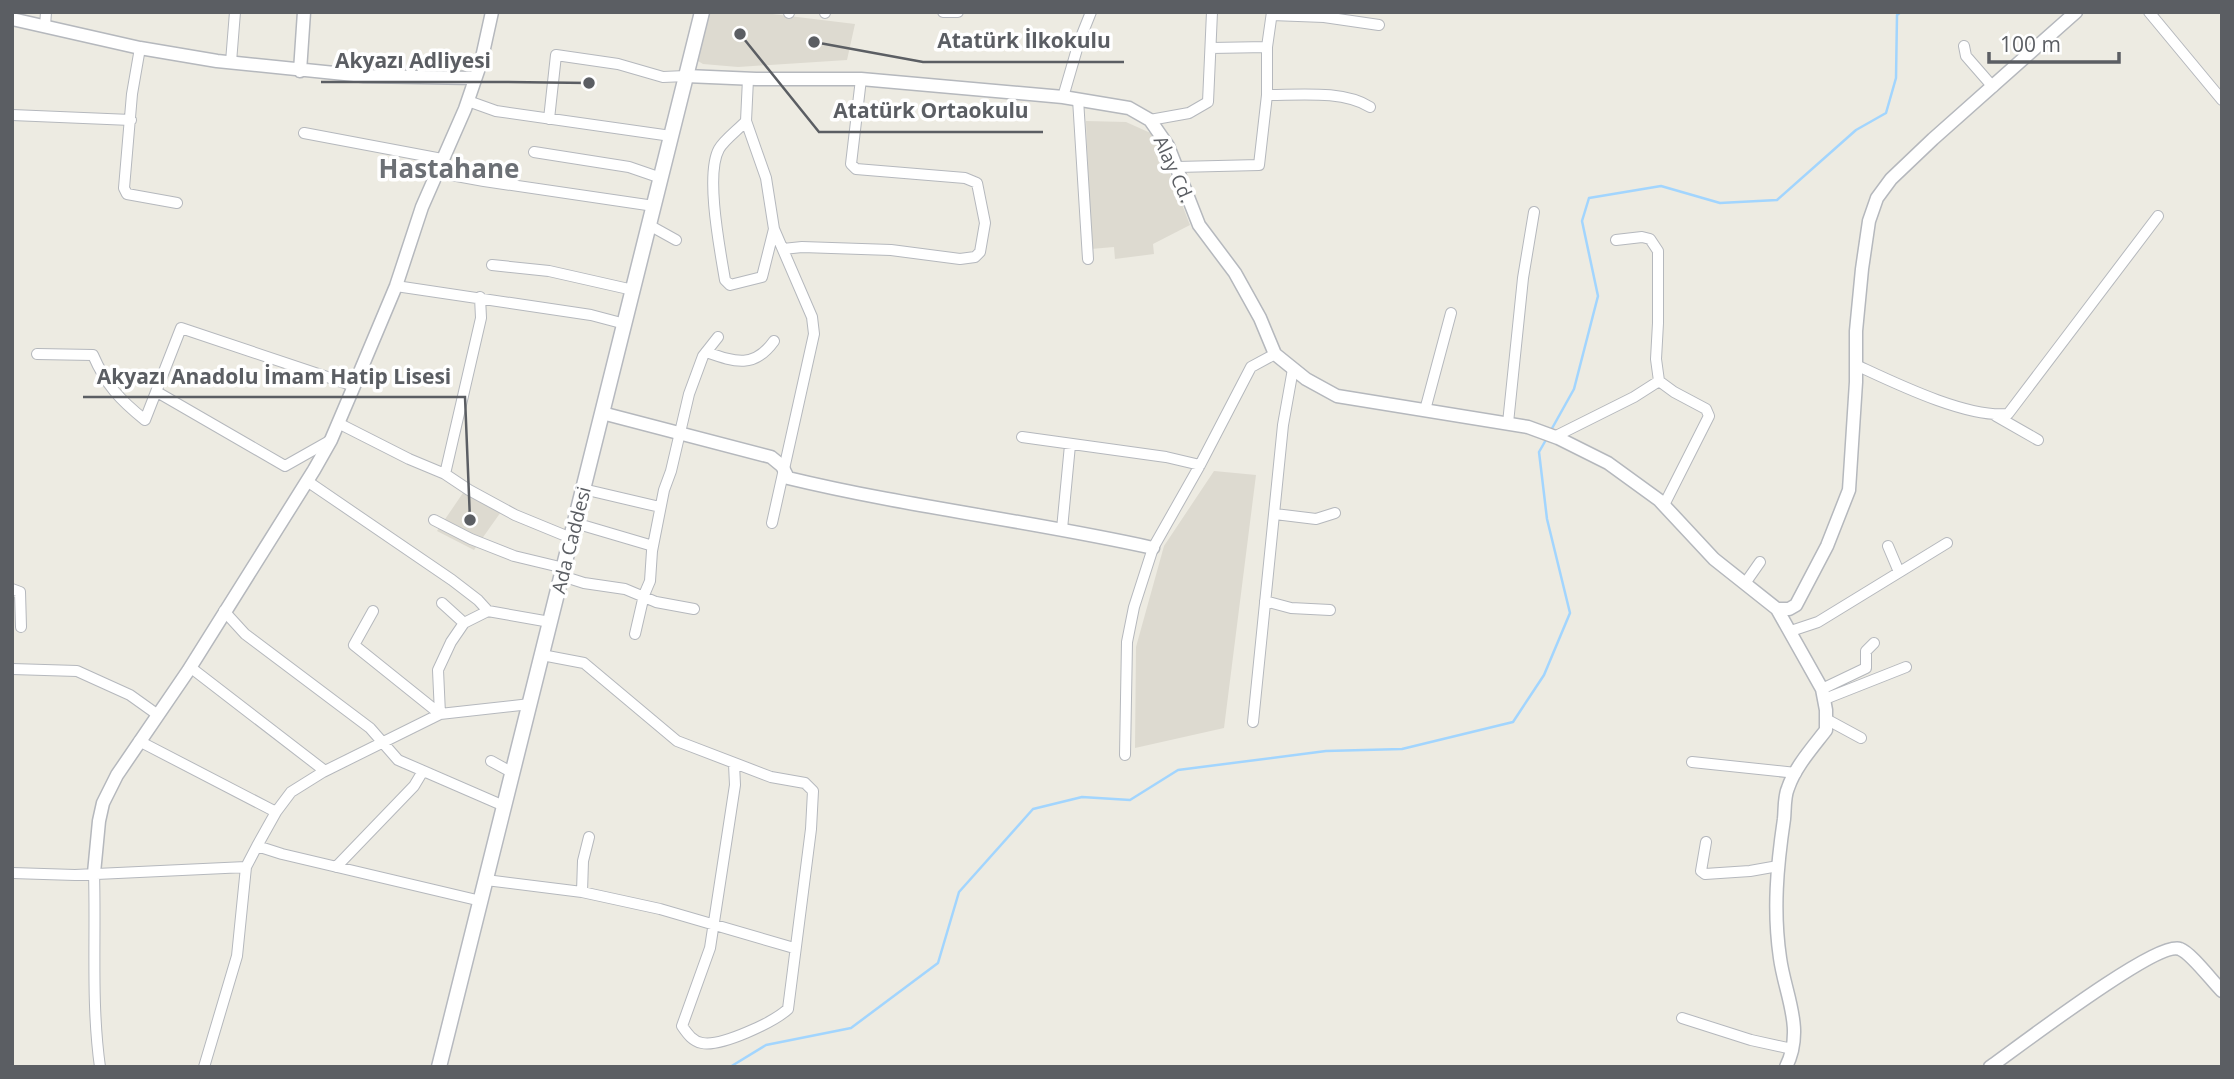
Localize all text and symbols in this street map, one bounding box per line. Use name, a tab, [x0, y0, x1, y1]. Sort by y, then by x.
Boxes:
callout: Atatürk İlkokulu	[923, 20, 1124, 62]
scale bar	[1989, 21, 2118, 65]
text: Atatürk İlkokulu	[937, 26, 1111, 54]
text: 100 m	[2000, 30, 2061, 58]
callout: Akyazı Adliyesi	[321, 40, 505, 82]
text: Akyazı Adliyesi	[335, 46, 491, 74]
callout: Atatürk Ortaokulu	[819, 90, 1043, 132]
text: Atatürk Ortaokulu	[833, 96, 1029, 124]
street label: Alay Cd.	[1148, 132, 1200, 206]
district label: Hastahane	[379, 150, 519, 186]
callout: Akyazı Anadolu İmam Hatip Lisesi	[83, 355, 465, 397]
text: Akyazı Anadolu İmam Hatip Lisesi	[97, 362, 451, 390]
street label: Ada Caddesi	[545, 484, 597, 596]

